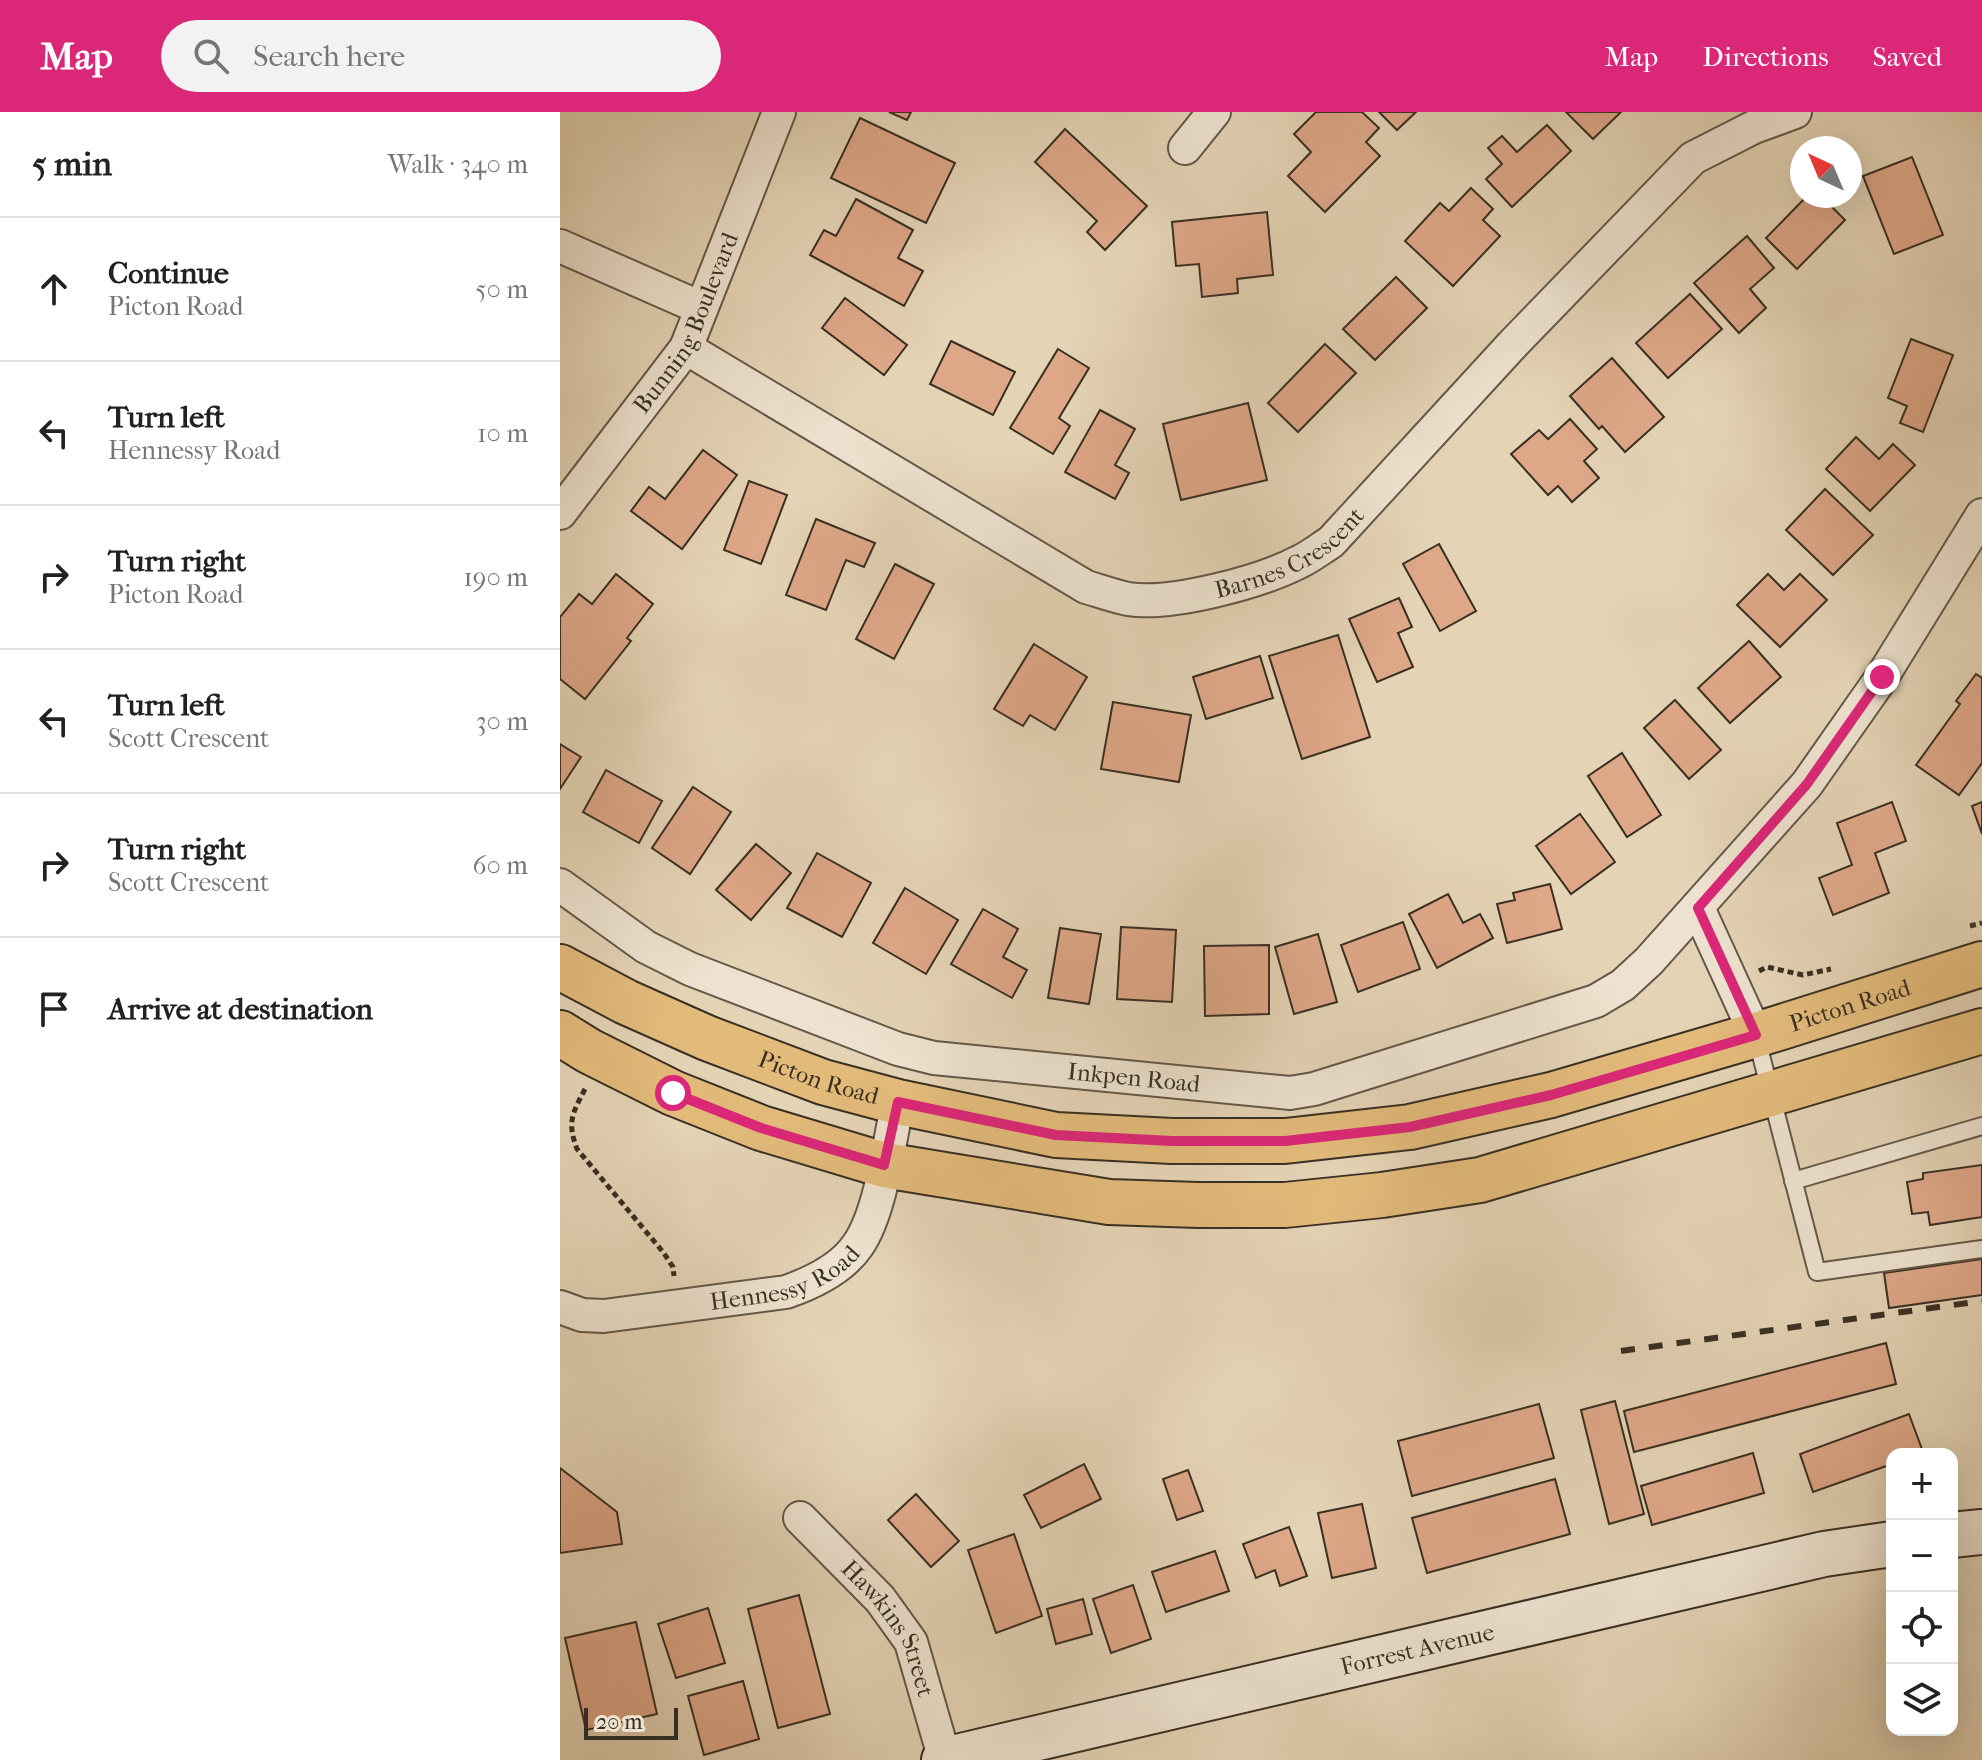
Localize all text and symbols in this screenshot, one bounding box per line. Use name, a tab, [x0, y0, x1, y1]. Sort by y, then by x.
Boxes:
search box	[161, 20, 721, 92]
text: Map	[40, 34, 113, 79]
icon: search	[189, 34, 233, 78]
text: Search here	[253, 39, 405, 74]
text: Map	[1605, 40, 1658, 73]
text: Directions	[1702, 40, 1829, 73]
text: Saved	[1873, 40, 1942, 73]
north arrow	[1790, 136, 1862, 208]
text: 5 min	[32, 144, 112, 184]
text: Walk · 340 m	[388, 149, 528, 180]
street label: Bunning Boulevard	[627, 228, 744, 419]
text: Continue	[108, 256, 229, 291]
icon: ahead	[32, 267, 76, 311]
text: 50 m	[475, 274, 528, 305]
text: Picton Road	[108, 291, 243, 322]
text: Turn left	[108, 400, 225, 435]
icon: left	[32, 411, 76, 455]
text: 10 m	[477, 418, 528, 449]
text: Hennessy Road	[108, 435, 280, 466]
street label: Barnes Crescent	[1212, 501, 1370, 604]
text: Turn right	[108, 544, 246, 579]
icon: right	[32, 555, 76, 599]
text: 190 m	[464, 562, 528, 593]
text: Picton Road	[108, 579, 243, 610]
route end	[1864, 659, 1900, 695]
text: Turn left	[108, 688, 225, 723]
icon: left	[32, 699, 76, 743]
text: 30 m	[476, 706, 528, 737]
text: Scott Crescent	[108, 723, 269, 754]
text: Turn right	[108, 832, 246, 867]
icon: right	[32, 843, 76, 887]
text: 60 m	[472, 850, 528, 881]
text: Scott Crescent	[108, 867, 269, 898]
street label: Picton Road	[1786, 973, 1915, 1038]
icon: arrive	[32, 987, 76, 1031]
text: Arrive at destination	[108, 992, 373, 1027]
street label: Picton Road	[754, 1045, 883, 1110]
street label: Inkpen Road	[1066, 1057, 1202, 1098]
route start	[655, 1075, 691, 1111]
street label: Hennessy Road	[708, 1239, 866, 1316]
map controls	[1886, 1448, 1958, 1736]
button: +	[1886, 1448, 1958, 1520]
button: −	[1886, 1520, 1958, 1592]
street label: Hawkins Street	[836, 1554, 940, 1700]
button: locate	[1886, 1592, 1958, 1664]
street label: Forrest Avenue	[1338, 1618, 1497, 1681]
button: layers	[1886, 1664, 1958, 1736]
scale bar	[584, 1704, 678, 1740]
text: 20 m	[596, 1709, 642, 1735]

